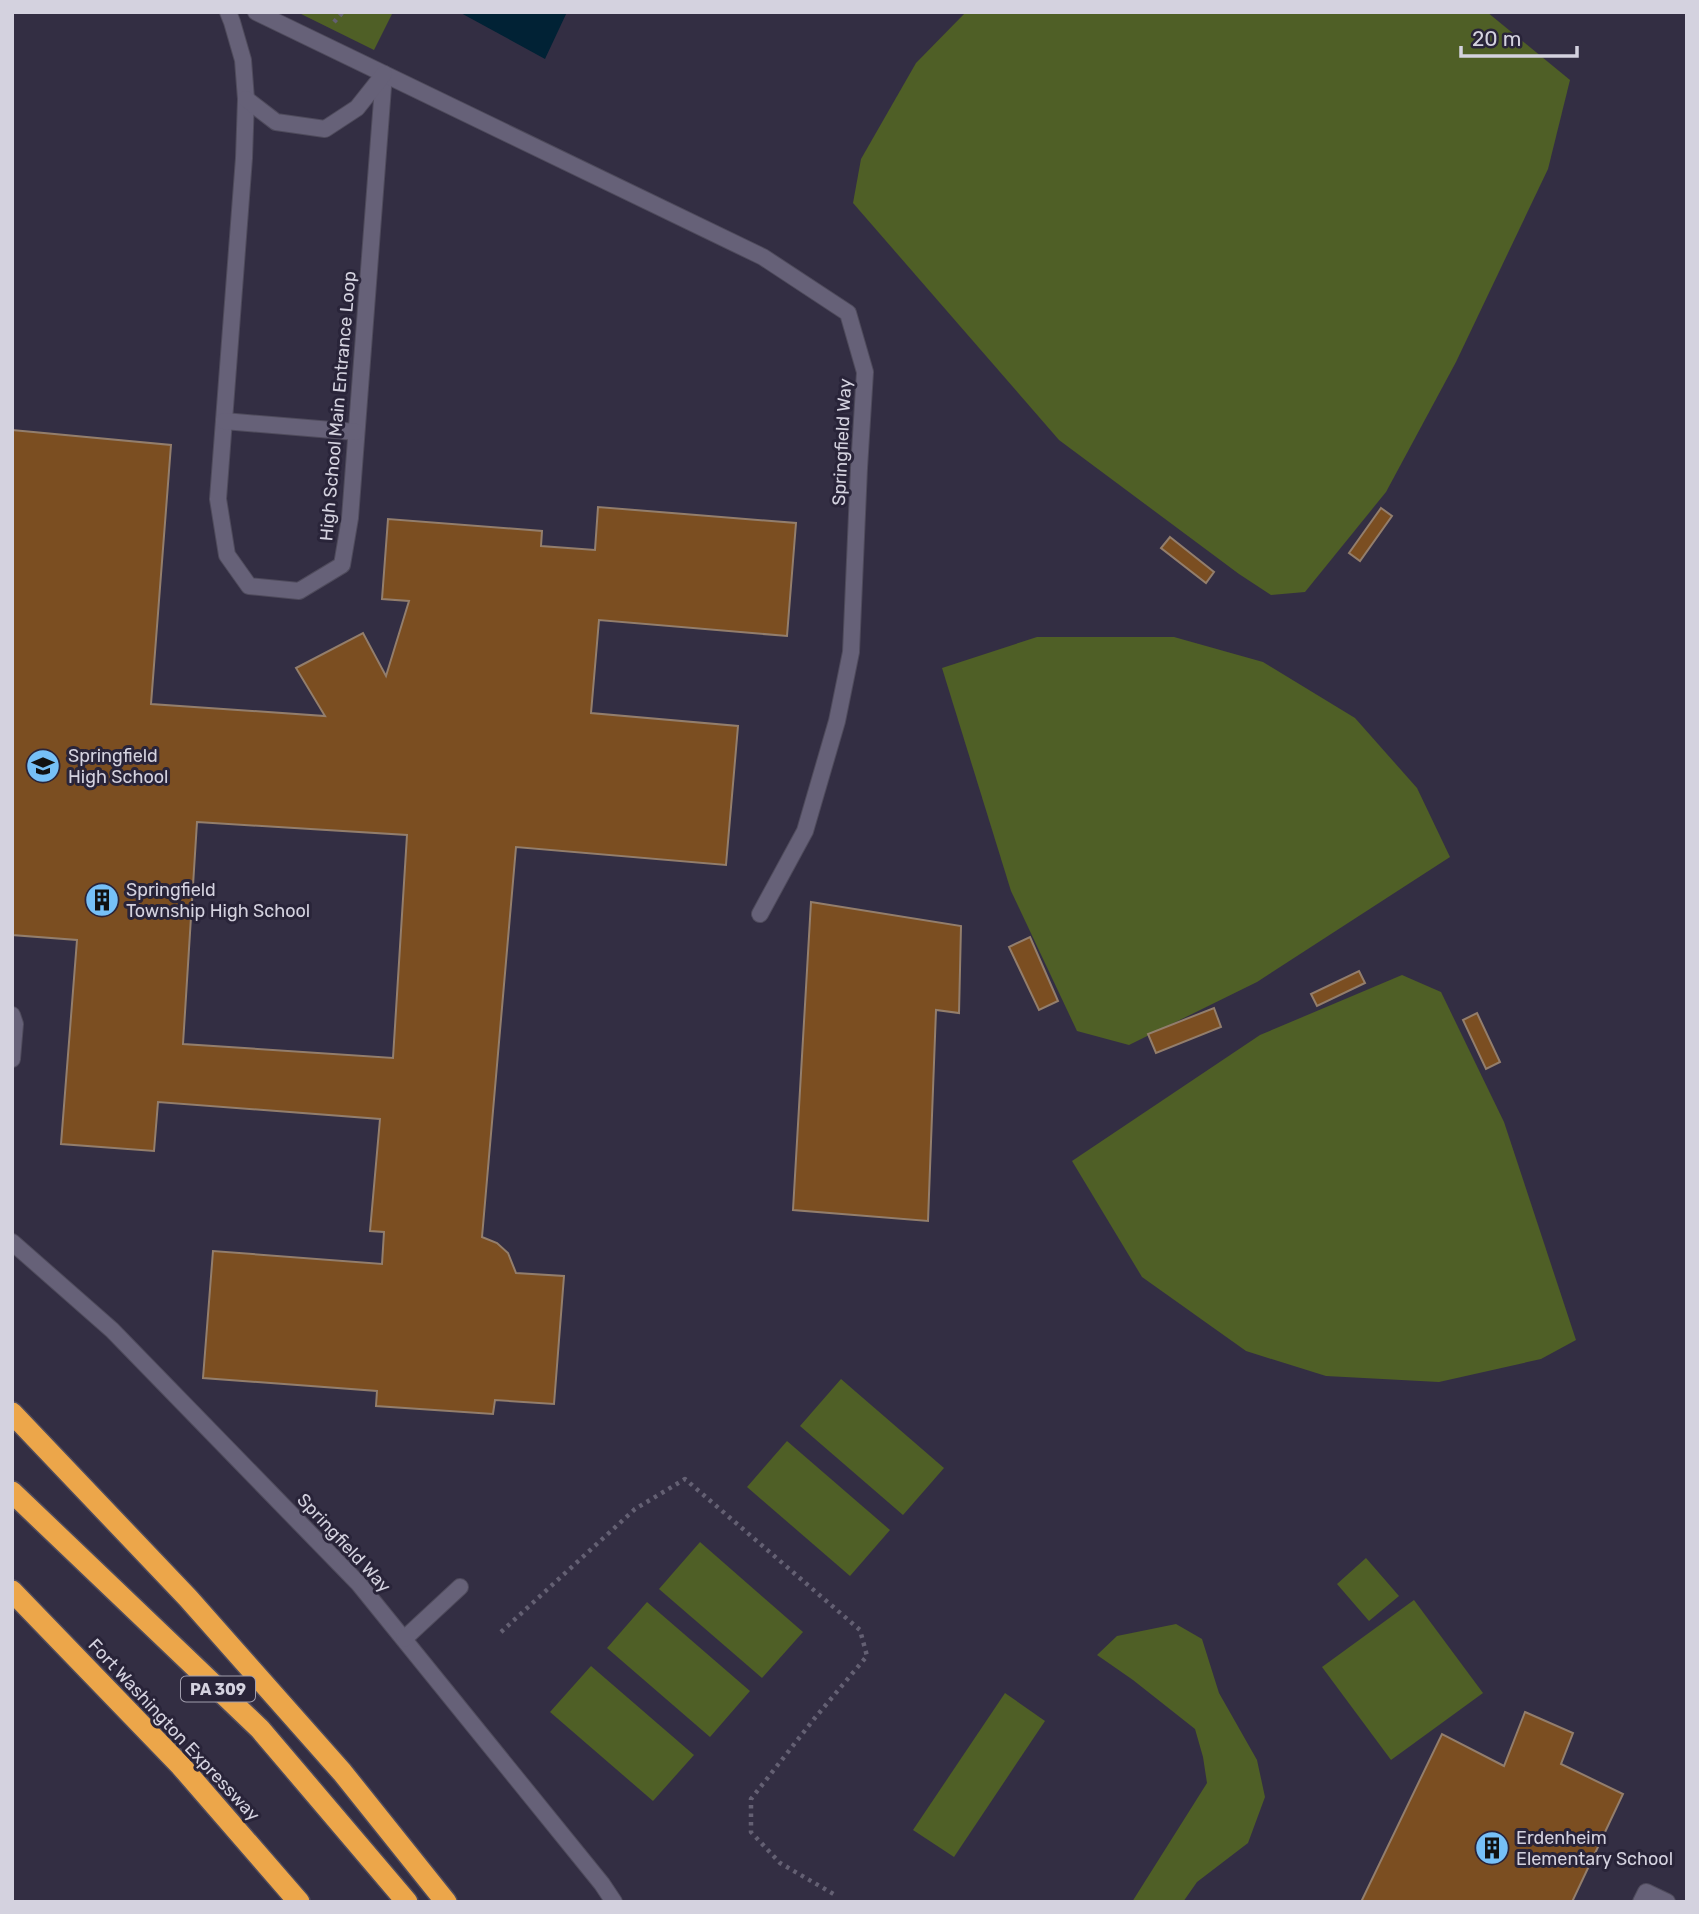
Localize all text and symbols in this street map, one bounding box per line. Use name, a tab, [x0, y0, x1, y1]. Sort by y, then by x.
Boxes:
scale bar	[1461, 14, 1576, 58]
text: 20 m	[1472, 26, 1521, 51]
street label: High School Main Entrance Loop	[315, 270, 361, 542]
street label: Springfield Way	[828, 378, 856, 506]
place label: Springfield High School	[68, 745, 168, 788]
school or university icon: Springfield High School	[24, 747, 62, 785]
place label: Springfield Township High School	[126, 879, 310, 922]
building icon: Springfield Township High School	[83, 881, 121, 919]
street label: Springfield Way	[292, 1489, 396, 1597]
street label: Fort Washington Expressway	[84, 1634, 264, 1826]
road number: PA 309	[181, 1676, 255, 1702]
place label: Erdenheim Elementary School	[1516, 1827, 1673, 1870]
building icon: Erdenheim Elementary School	[1473, 1829, 1511, 1867]

